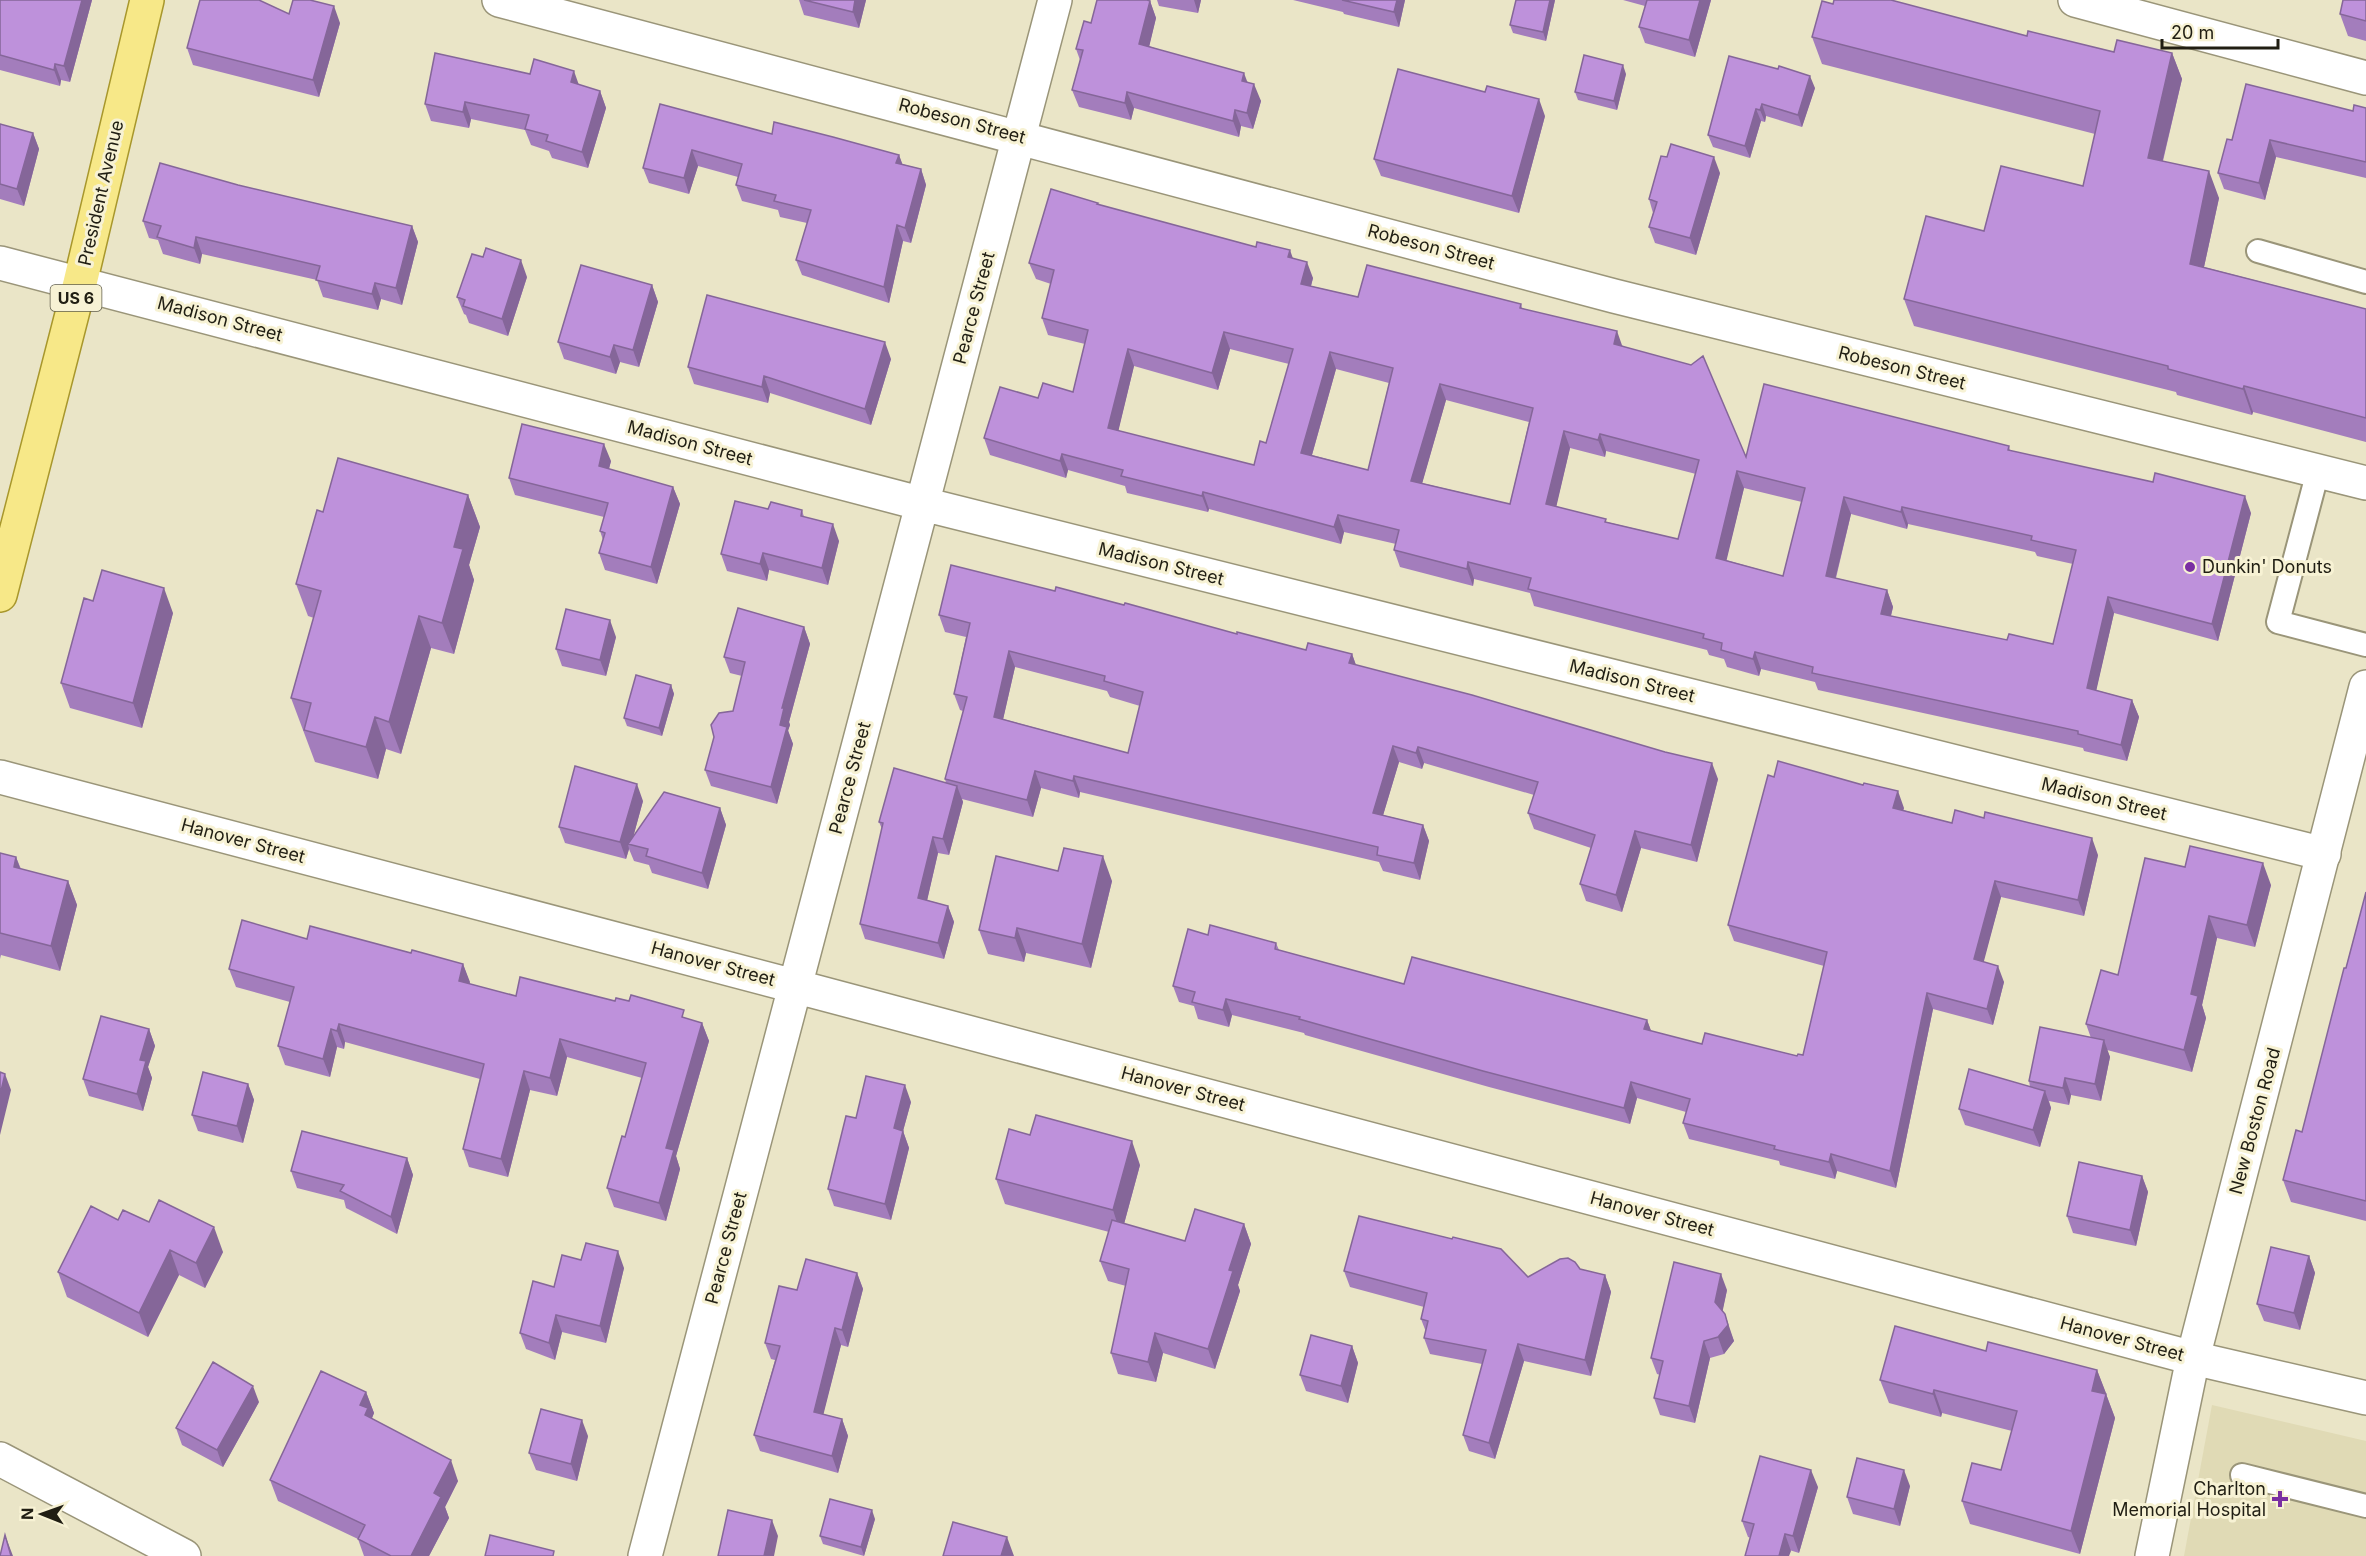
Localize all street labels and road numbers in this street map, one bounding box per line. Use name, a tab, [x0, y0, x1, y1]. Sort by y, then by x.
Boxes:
street label: Robeson Street	[896, 93, 1028, 148]
street label: President Avenue	[74, 118, 127, 268]
street label: Robeson Street	[1365, 219, 1497, 274]
street label: Pearce Street	[948, 249, 999, 366]
road number: US 6	[50, 285, 101, 311]
street label: Madison Street	[155, 292, 285, 345]
street label: Robeson Street	[1836, 342, 1968, 394]
street label: Madison Street	[625, 416, 755, 469]
street label: Madison Street	[1096, 538, 1226, 589]
street label: Madison Street	[1567, 655, 1697, 706]
street label: Pearce Street	[824, 719, 875, 836]
street label: Madison Street	[2039, 773, 2169, 824]
street label: Hanover Street	[179, 814, 308, 867]
street label: Hanover Street	[649, 937, 778, 990]
street label: New Boston Road	[2225, 1045, 2284, 1197]
street label: Hanover Street	[1119, 1062, 1248, 1115]
street label: Hanover Street	[1588, 1187, 1717, 1240]
street label: Pearce Street	[700, 1189, 751, 1306]
street label: Hanover Street	[2058, 1312, 2187, 1365]

